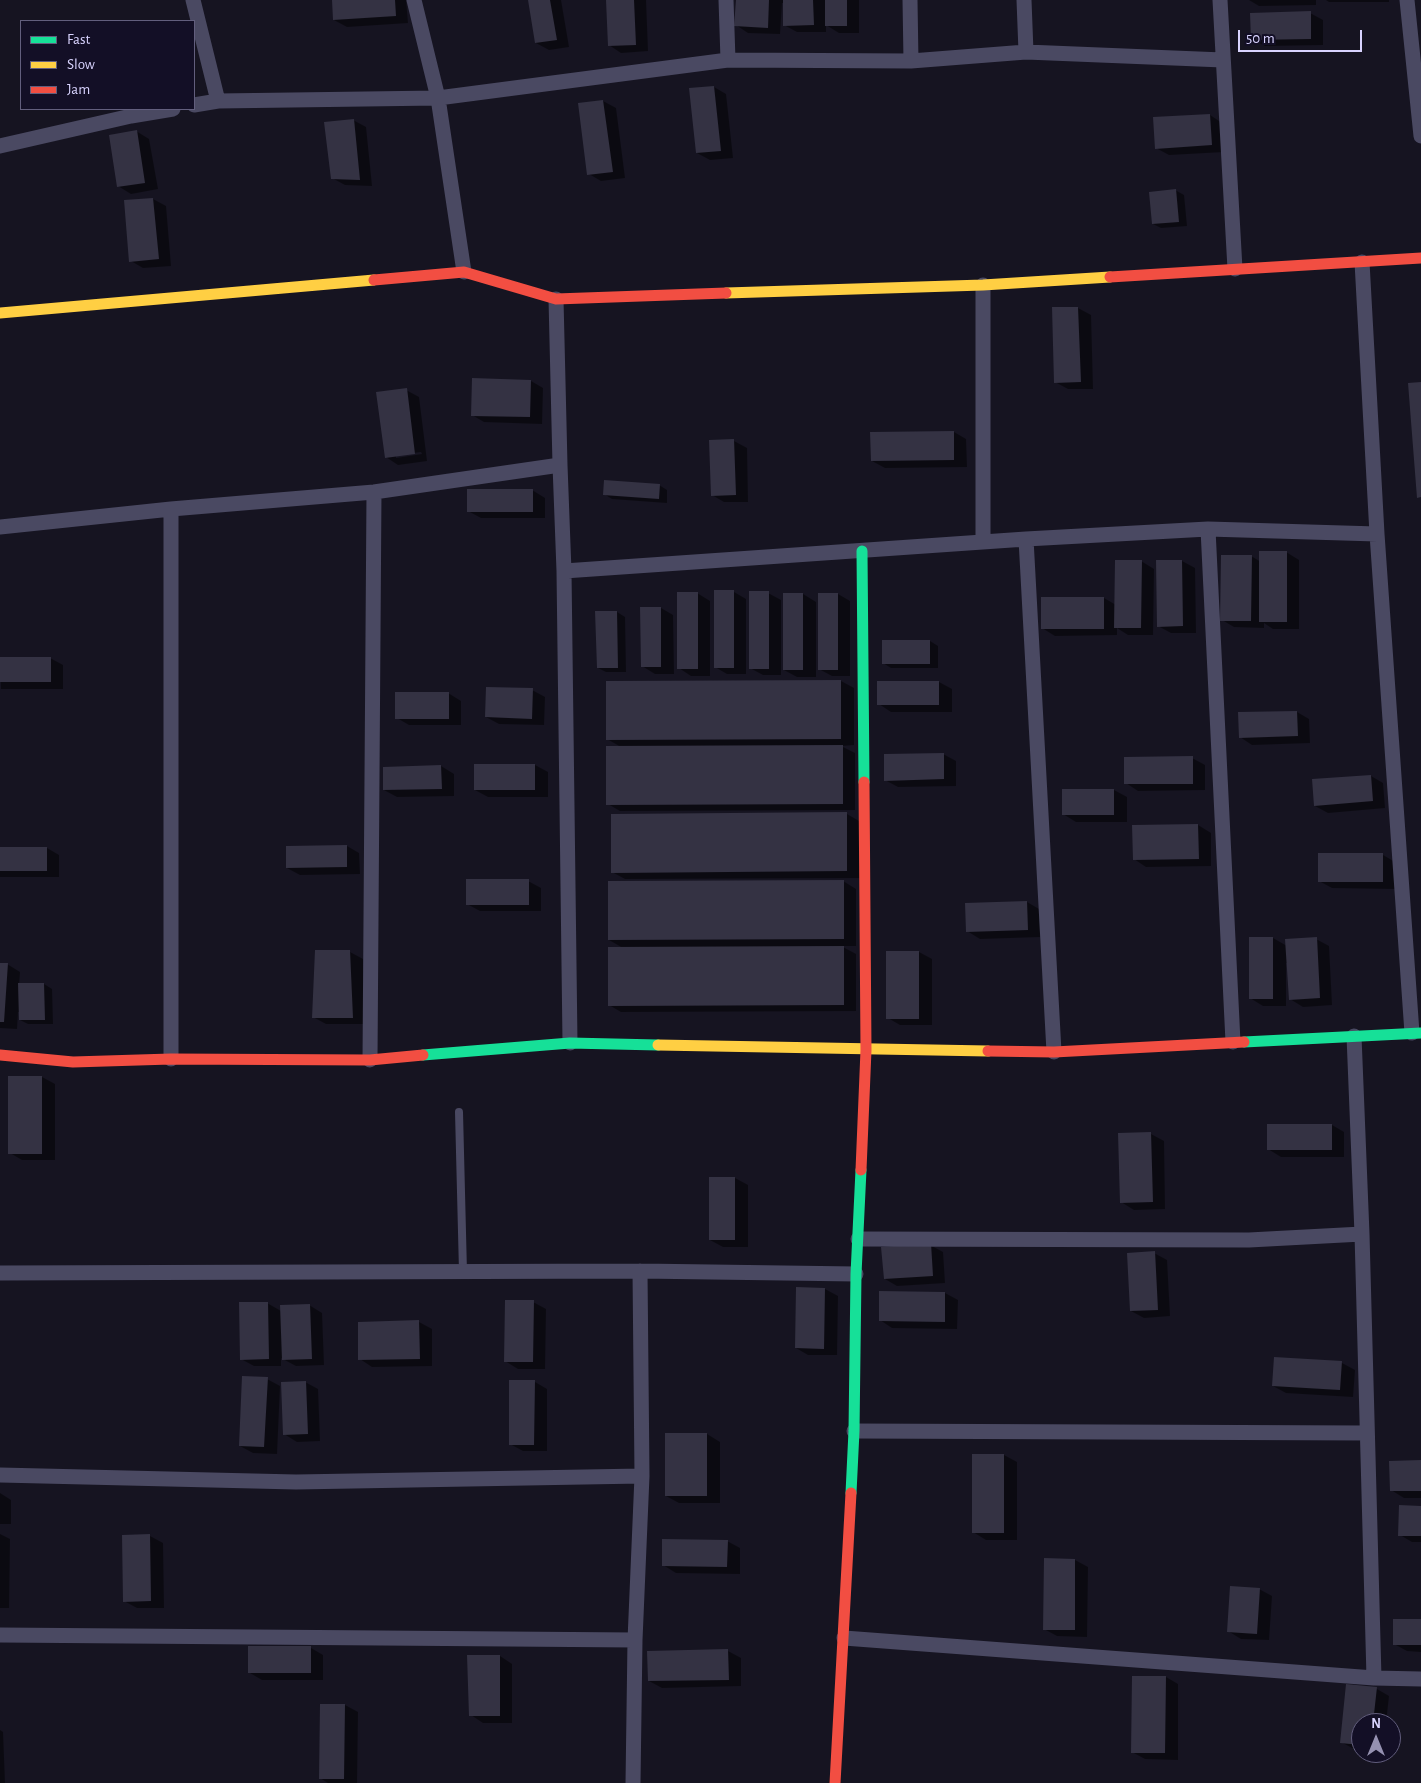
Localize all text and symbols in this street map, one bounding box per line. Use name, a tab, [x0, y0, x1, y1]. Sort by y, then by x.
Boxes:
legend	[20, 20, 195, 110]
scale bar	[1241, 20, 1365, 52]
text: 50 m	[1246, 31, 1275, 46]
text: Fast	[67, 32, 90, 47]
text: Slow	[67, 57, 95, 72]
text: Jam	[67, 82, 90, 97]
north arrow	[1351, 1713, 1401, 1763]
text: N	[1371, 1717, 1381, 1731]

